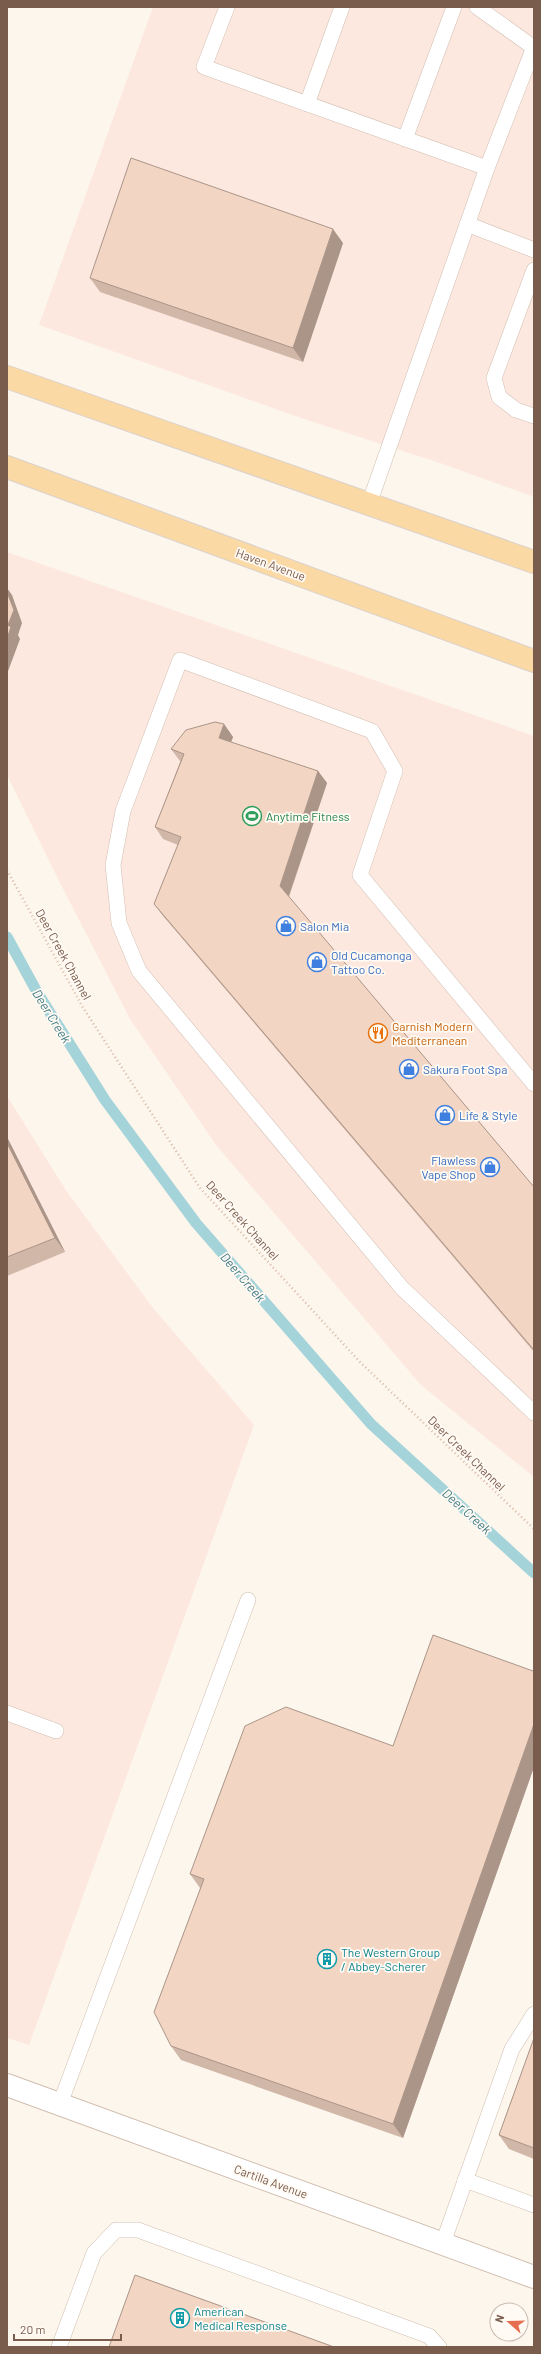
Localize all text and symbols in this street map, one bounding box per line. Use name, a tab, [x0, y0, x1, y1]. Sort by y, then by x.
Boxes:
street label: Haven Avenue	[234, 545, 308, 583]
sports icon: Anytime Fitness	[241, 805, 263, 827]
place label: Anytime Fitness	[266, 809, 350, 823]
street label: Deer Creek Channel	[33, 906, 95, 1002]
shop icon: Salon Mia	[275, 915, 297, 937]
place label: Salon Mia	[300, 919, 349, 933]
place label: Old Cucamonga Tattoo Co.	[331, 948, 412, 976]
shop icon: Old Cucamonga Tattoo Co.	[306, 951, 328, 973]
water label: Deer Creek	[29, 986, 75, 1046]
place label: Garnish Modern Mediterranean	[392, 1019, 473, 1047]
restaurant icon: Garnish Modern Mediterranean	[367, 1022, 389, 1044]
shop icon: Sakura Foot Spa	[398, 1058, 420, 1080]
place label: Sakura Foot Spa	[423, 1062, 507, 1076]
shop icon: Life & Style	[434, 1104, 456, 1126]
place label: Life & Style	[459, 1108, 518, 1122]
place label: Flawless Vape Shop	[421, 1153, 476, 1181]
shop icon: Flawless Vape Shop	[479, 1156, 501, 1178]
street label: Deer Creek Channel	[204, 1178, 282, 1262]
water label: Deer Creek	[217, 1249, 269, 1306]
street label: Deer Creek Channel	[426, 1413, 508, 1493]
water label: Deer Creek	[439, 1485, 495, 1538]
place label: The Western Group / Abbey-Scherer	[341, 1945, 440, 1973]
building icon: The Western Group / Abbey-Scherer	[316, 1948, 338, 1970]
street label: Cartilla Avenue	[232, 2161, 310, 2201]
north arrow	[489, 2302, 529, 2342]
place label: American Medical Response	[194, 2304, 287, 2332]
building icon: American Medical Response	[169, 2307, 191, 2329]
text: N	[492, 2313, 506, 2324]
scale bar	[14, 2316, 121, 2342]
text: 20 m	[20, 2322, 46, 2336]

